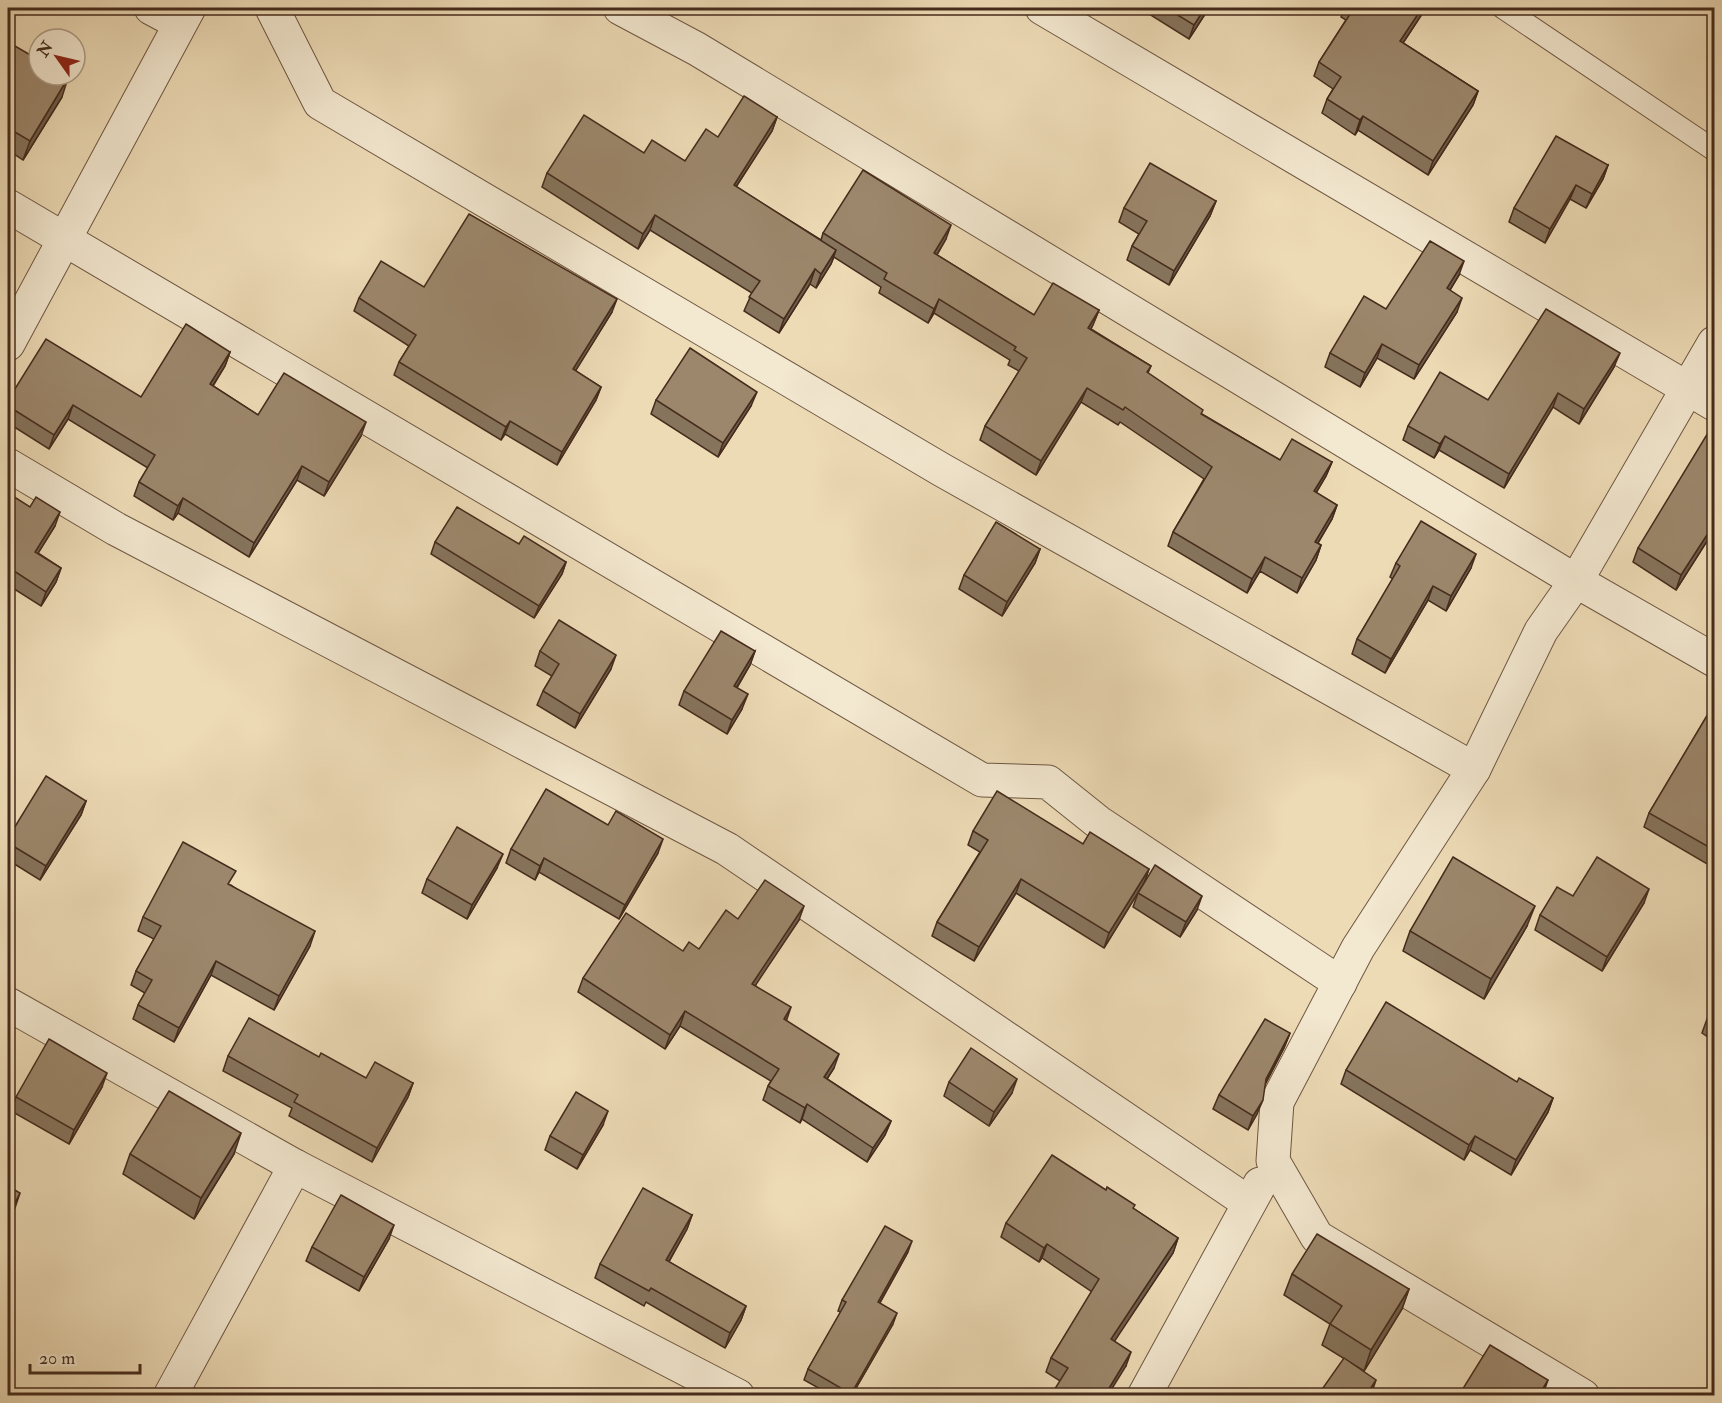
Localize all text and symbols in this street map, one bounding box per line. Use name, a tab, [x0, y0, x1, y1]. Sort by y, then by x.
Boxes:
north arrow	[27, 27, 87, 87]
text: N	[33, 37, 58, 62]
scale bar	[30, 1337, 140, 1375]
text: 20 m	[39, 1347, 75, 1370]

